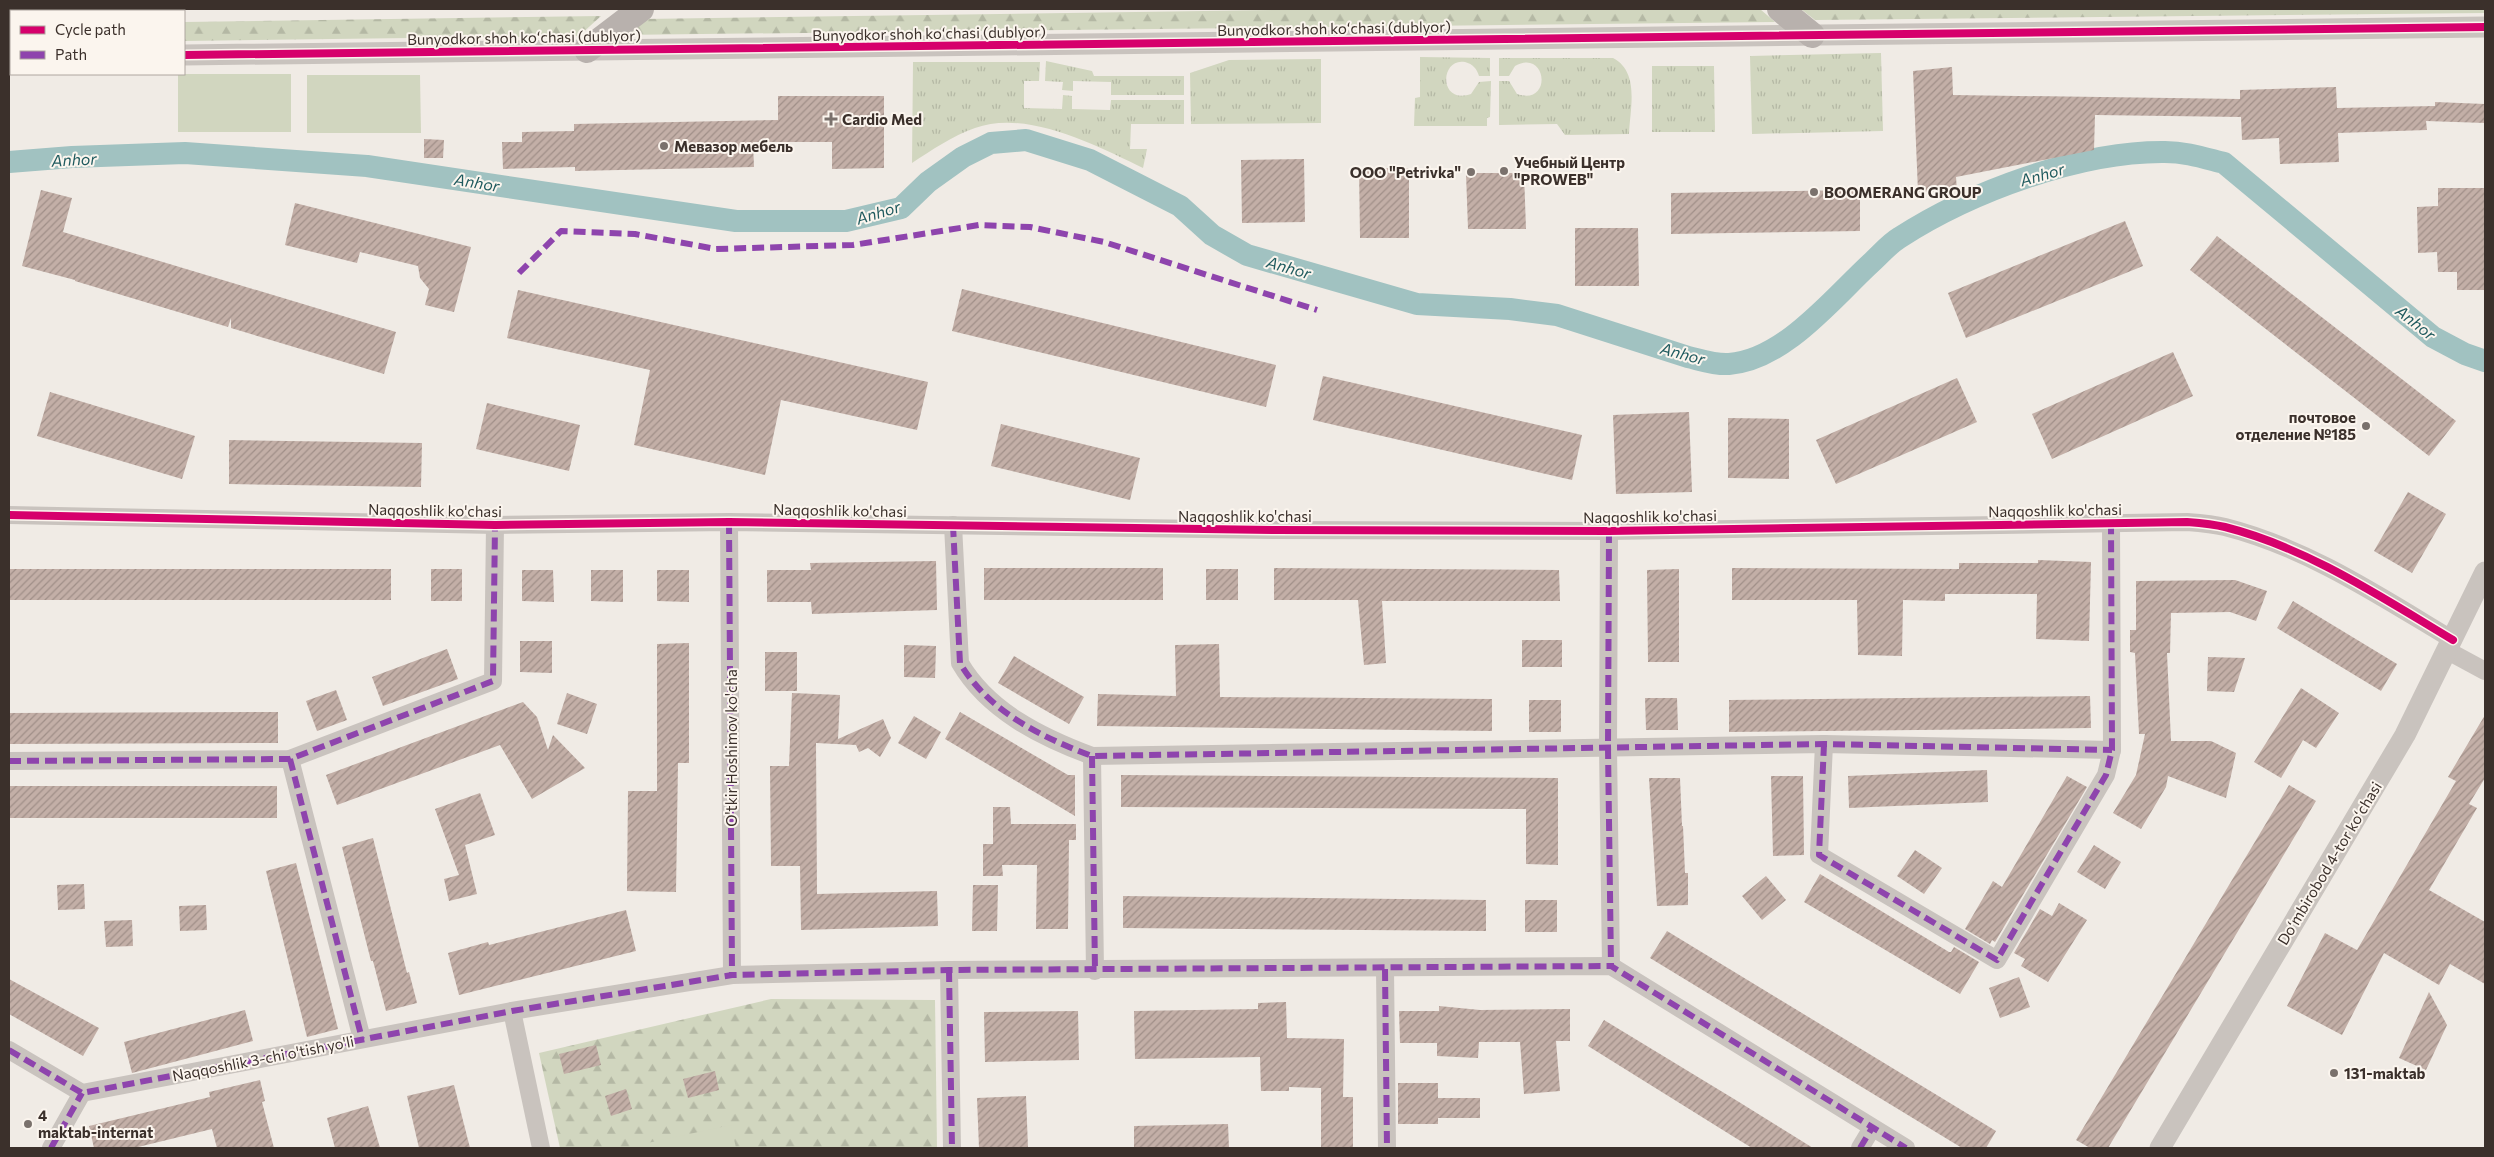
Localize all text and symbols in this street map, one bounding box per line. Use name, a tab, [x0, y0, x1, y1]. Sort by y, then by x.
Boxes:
legend	[10, 10, 185, 75]
street label: Bunyodkor shoh koʻchasi (dublyor)	[1217, 17, 1451, 39]
text: Cycle path	[55, 20, 126, 38]
street label: Bunyodkor shoh koʻchasi (dublyor)	[812, 22, 1046, 44]
street label: Bunyodkor shoh koʻchasi (dublyor)	[407, 26, 641, 48]
text: Path	[55, 45, 87, 63]
place label: Cardio Med	[842, 110, 922, 128]
marker: Cardio Med	[824, 112, 838, 126]
place label: Мевазор мебель	[674, 137, 793, 155]
marker: Мевазор мебель	[658, 140, 670, 152]
water label: Anhor	[50, 148, 98, 170]
place label: Учебный Центр "PROWEB"	[1514, 153, 1625, 188]
water label: Anhor	[2017, 158, 2067, 190]
place label: ООО "Petrivka"	[1350, 163, 1461, 181]
marker: Учебный Центр "PROWEB"	[1498, 165, 1510, 177]
marker: ООО "Petrivka"	[1465, 166, 1477, 178]
water label: Anhor	[452, 169, 501, 195]
place label: BOOMERANG GROUP	[1824, 183, 1982, 201]
marker: BOOMERANG GROUP	[1808, 186, 1820, 198]
water label: Anhor	[853, 196, 903, 228]
water label: Anhor	[1264, 251, 1314, 283]
water label: Anhor	[2391, 300, 2440, 344]
water label: Anhor	[1658, 338, 1708, 368]
place label: почтовое отделение №185	[2236, 408, 2356, 443]
marker: почтовое отделение №185	[2360, 420, 2372, 432]
street label: Naqqoshlik ko'chasi	[368, 500, 502, 520]
street label: Naqqoshlik ko'chasi	[773, 500, 907, 520]
street label: Naqqoshlik ko'chasi	[1988, 500, 2122, 520]
street label: Naqqoshlik ko'chasi	[1583, 506, 1717, 526]
street label: Naqqoshlik ko'chasi	[1178, 507, 1312, 525]
street label: O'tkir Hoshimov ko'cha	[722, 669, 740, 827]
street label: Doʻmbirobod 4-tor koʻchasi	[2273, 778, 2385, 948]
street label: Naqqoshlik 3-chi o'tish yo'li	[171, 1032, 355, 1084]
place label: 131-maktab	[2344, 1064, 2426, 1082]
marker: 131-maktab	[2328, 1067, 2340, 1079]
place label: 4 maktab-internat	[38, 1106, 153, 1141]
marker: 4 maktab-internat	[22, 1118, 34, 1130]

